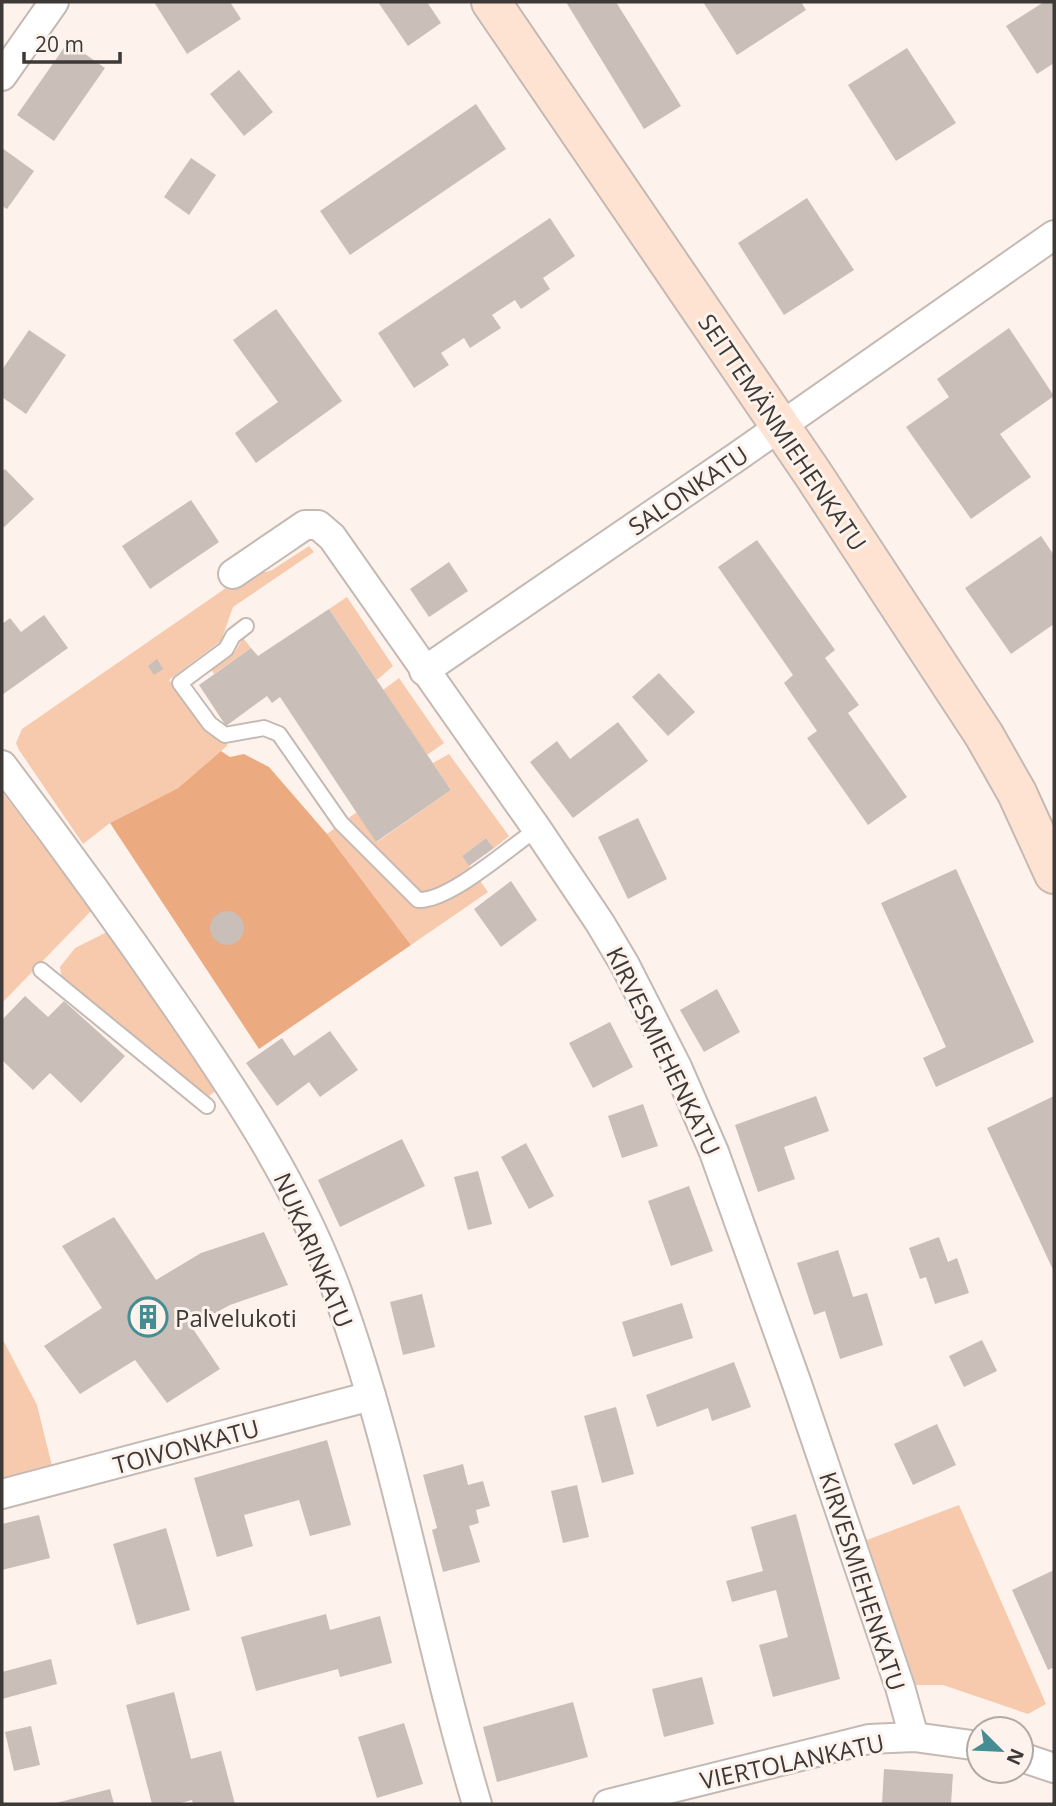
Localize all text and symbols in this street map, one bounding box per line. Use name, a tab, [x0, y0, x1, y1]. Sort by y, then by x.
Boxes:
scale bar	[24, 21, 121, 65]
text: 20 m	[35, 30, 84, 58]
street label: SEITTEMÄNMIEHENKATU	[691, 307, 875, 557]
street label: SALONKATU	[621, 438, 755, 542]
street label: KIRVESMIEHENKATU	[599, 941, 729, 1161]
street label: NUKARINKATU	[266, 1167, 362, 1333]
building icon: Palvelukoti	[127, 1296, 169, 1338]
place label: Palvelukoti	[175, 1301, 297, 1334]
street label: TOIVONKATU	[109, 1411, 263, 1481]
street label: KIRVESMIEHENKATU	[812, 1467, 914, 1695]
north arrow	[965, 1715, 1035, 1785]
street label: VIERTOLANKATU	[697, 1725, 887, 1797]
text: N	[1001, 1745, 1031, 1769]

